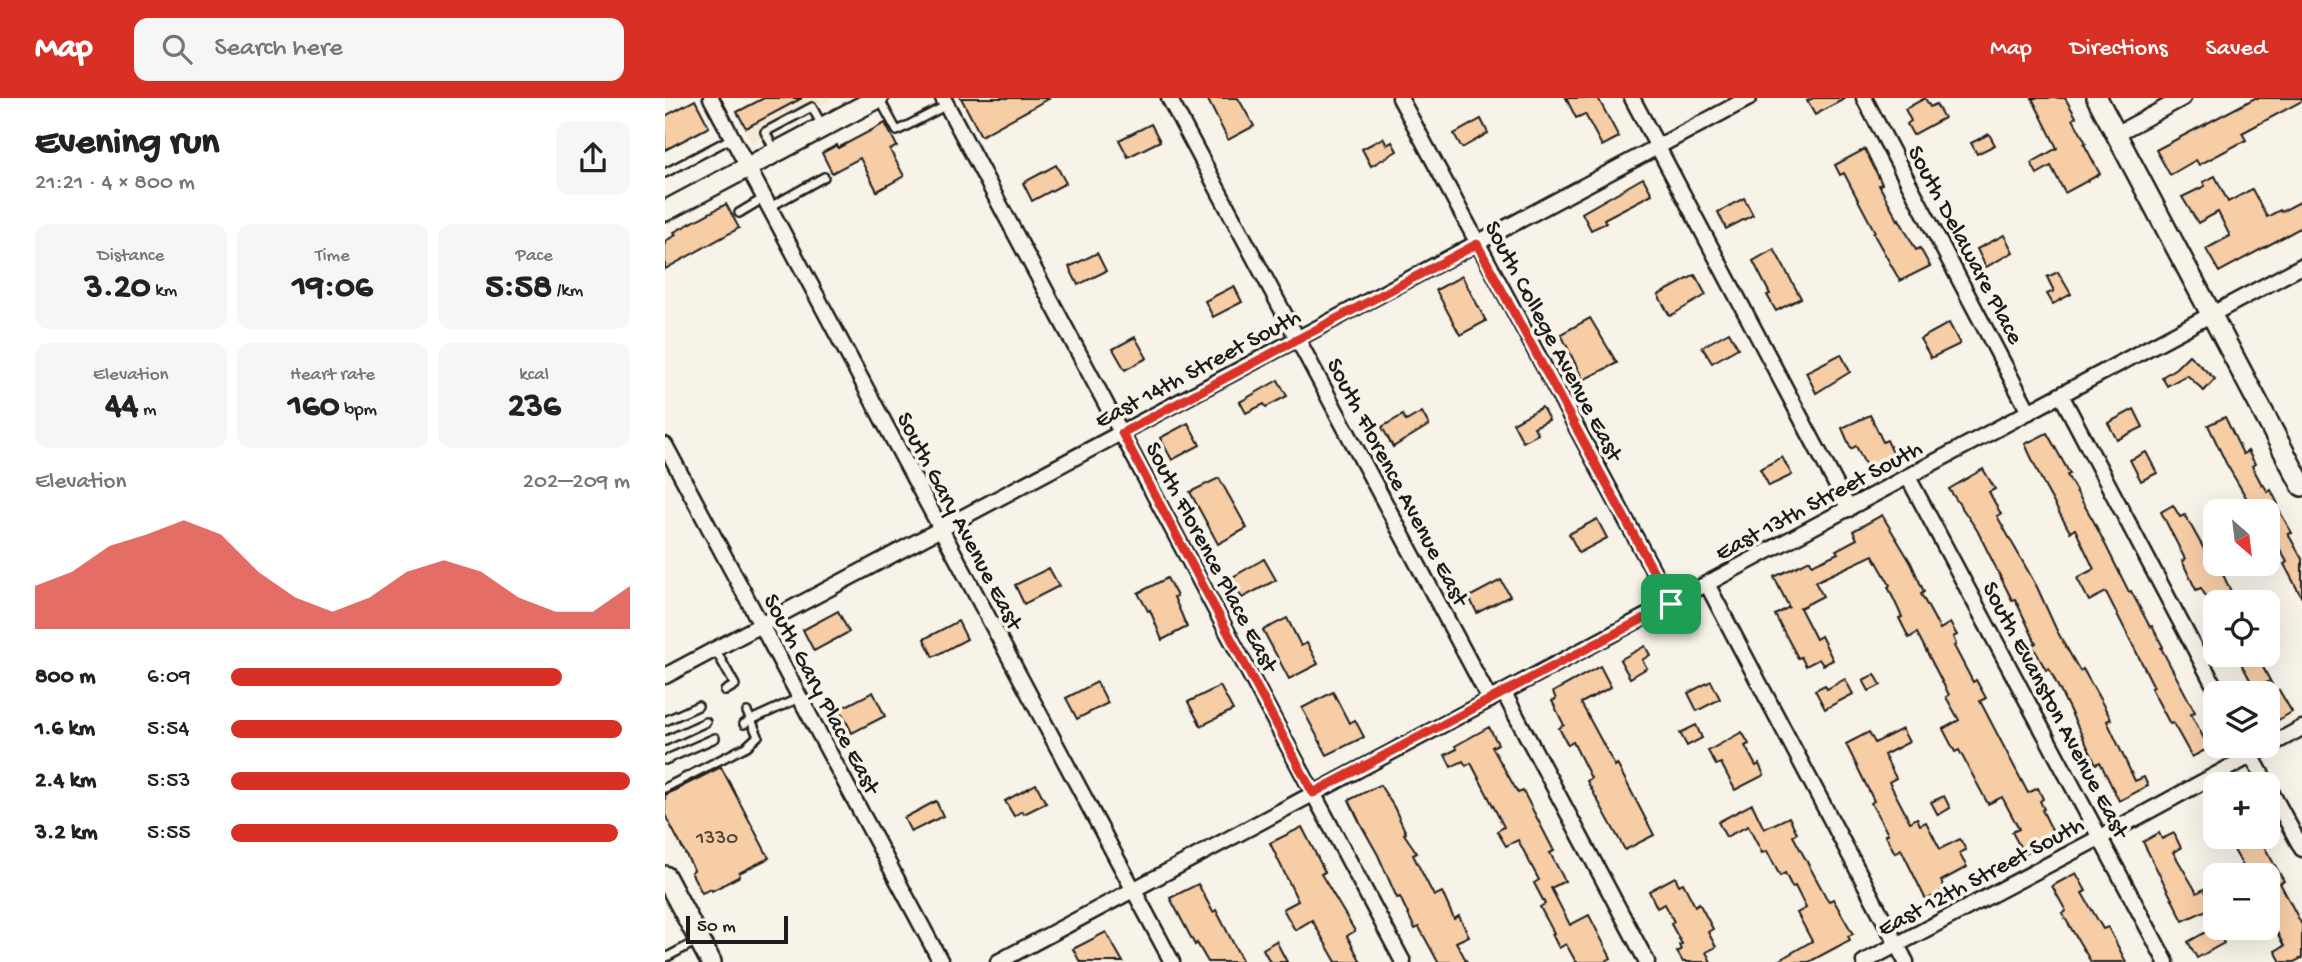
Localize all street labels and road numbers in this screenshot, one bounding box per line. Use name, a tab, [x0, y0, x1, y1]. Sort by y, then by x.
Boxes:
street label: South Delaware Place	[1899, 141, 2029, 350]
street label: South College Avenue East	[1476, 216, 1629, 469]
street label: East 14th Street South	[1091, 303, 1307, 437]
street label: South Florence Avenue East	[1318, 354, 1475, 613]
street label: South Gary Avenue East	[888, 408, 1029, 637]
street label: East 13th Street South	[1711, 435, 1928, 569]
street label: South Florence Place East	[1137, 437, 1284, 680]
street label: South Evanston Avenue East	[1974, 577, 2135, 846]
street label: South Gary Place East	[755, 590, 886, 802]
street label: East 12th Street South	[1873, 811, 2090, 945]

